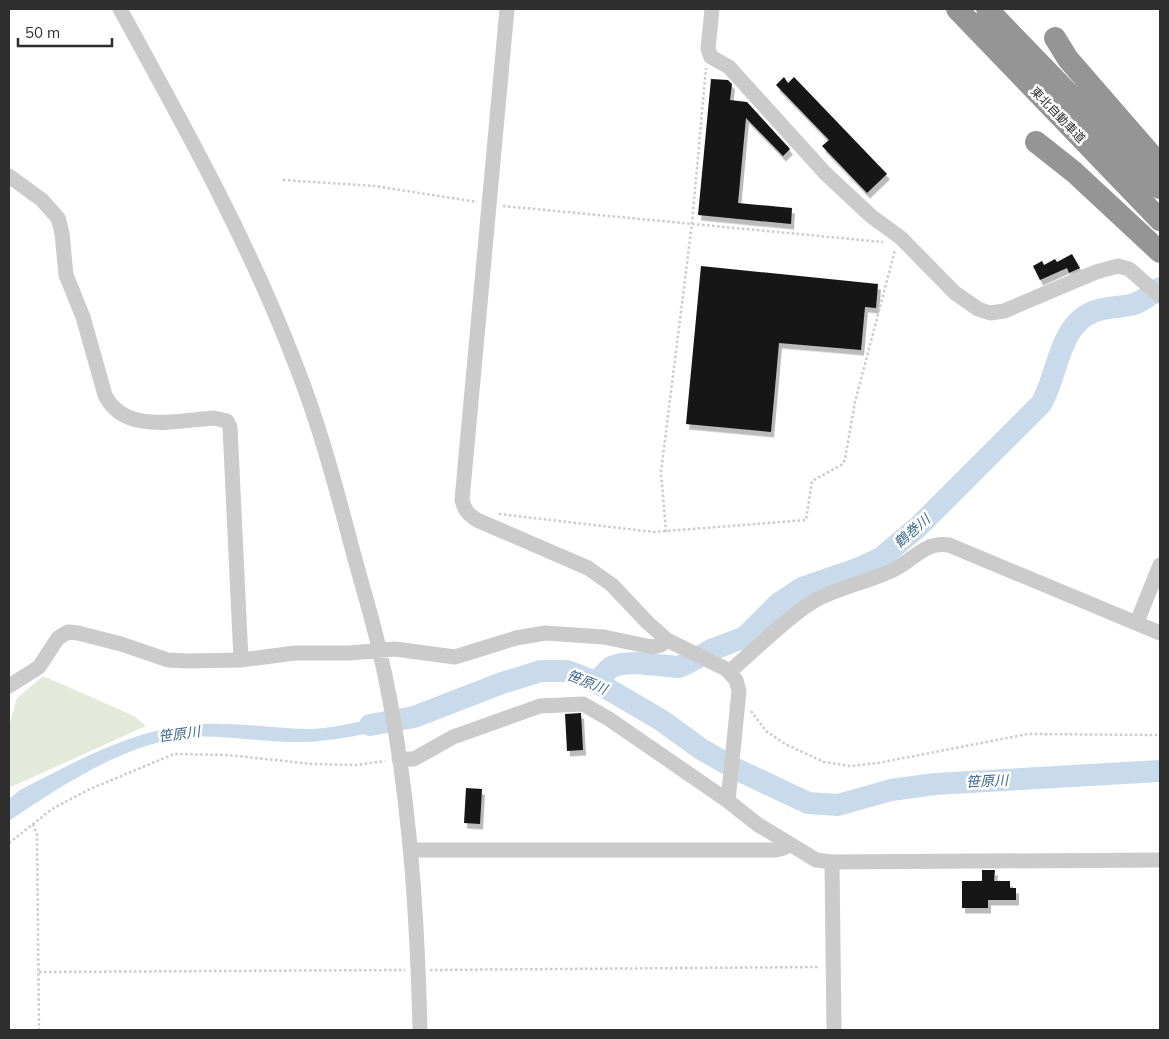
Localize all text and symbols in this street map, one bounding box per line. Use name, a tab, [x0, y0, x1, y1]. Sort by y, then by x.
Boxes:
scale bar	[18, 15, 111, 47]
text: 50 m	[25, 23, 60, 42]
street label: 東北自動車道	[1028, 84, 1089, 146]
water label: 鶴巻川	[890, 509, 935, 552]
water label: 笹原川	[564, 666, 612, 699]
water label: 笹原川	[157, 722, 203, 746]
water label: 笹原川	[966, 771, 1010, 791]

